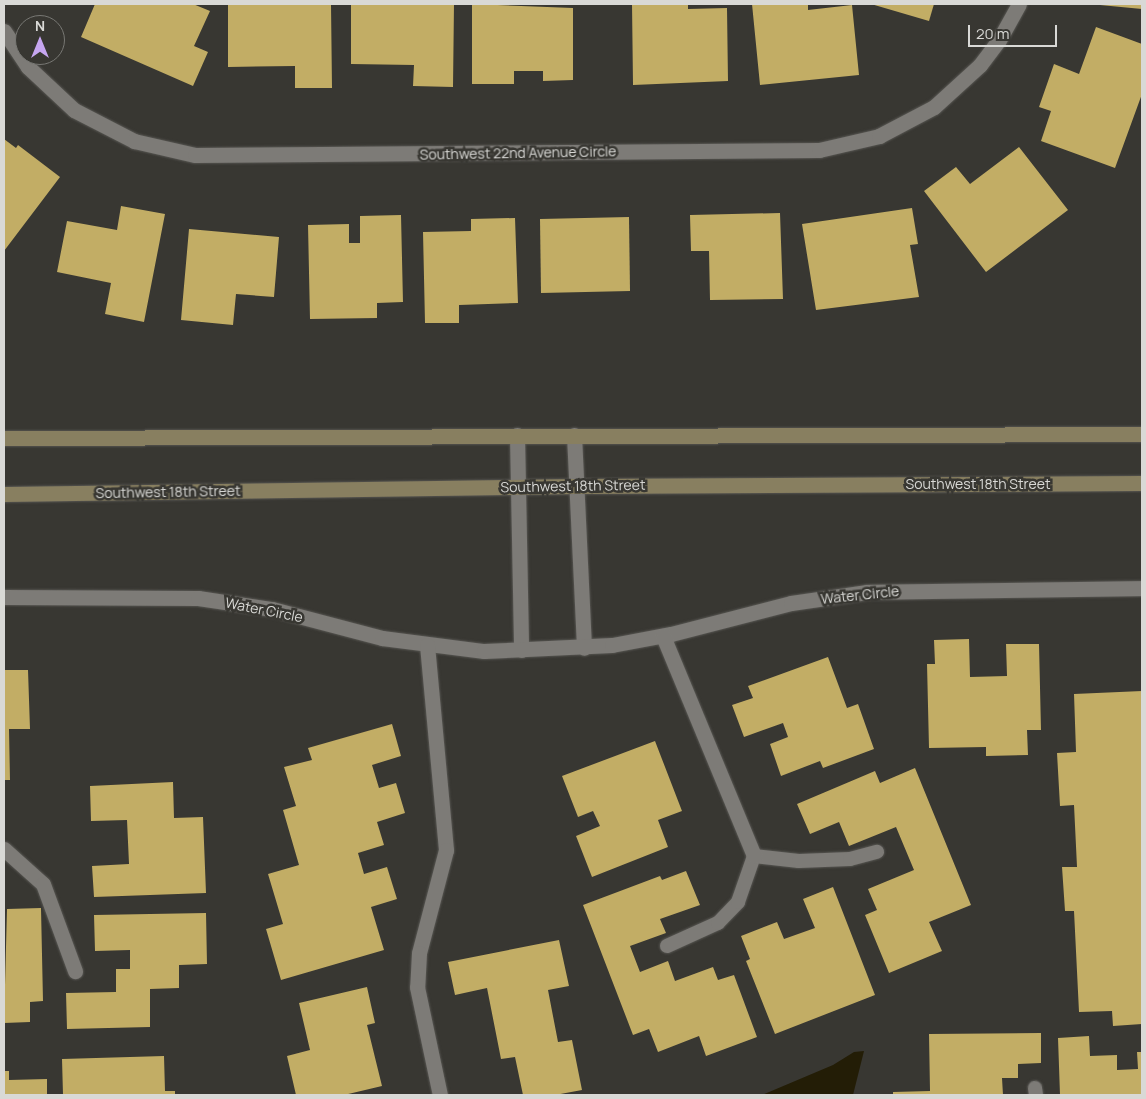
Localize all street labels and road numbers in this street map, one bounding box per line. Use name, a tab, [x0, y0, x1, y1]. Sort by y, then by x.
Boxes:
street label: Southwest 22nd Avenue Circle	[419, 143, 617, 163]
street label: Southwest 18th Street	[500, 476, 646, 496]
street label: Southwest 18th Street	[906, 476, 1050, 492]
street label: Southwest 18th Street	[95, 482, 241, 502]
street label: Water Circle	[820, 583, 900, 607]
street label: Water Circle	[224, 594, 304, 626]

